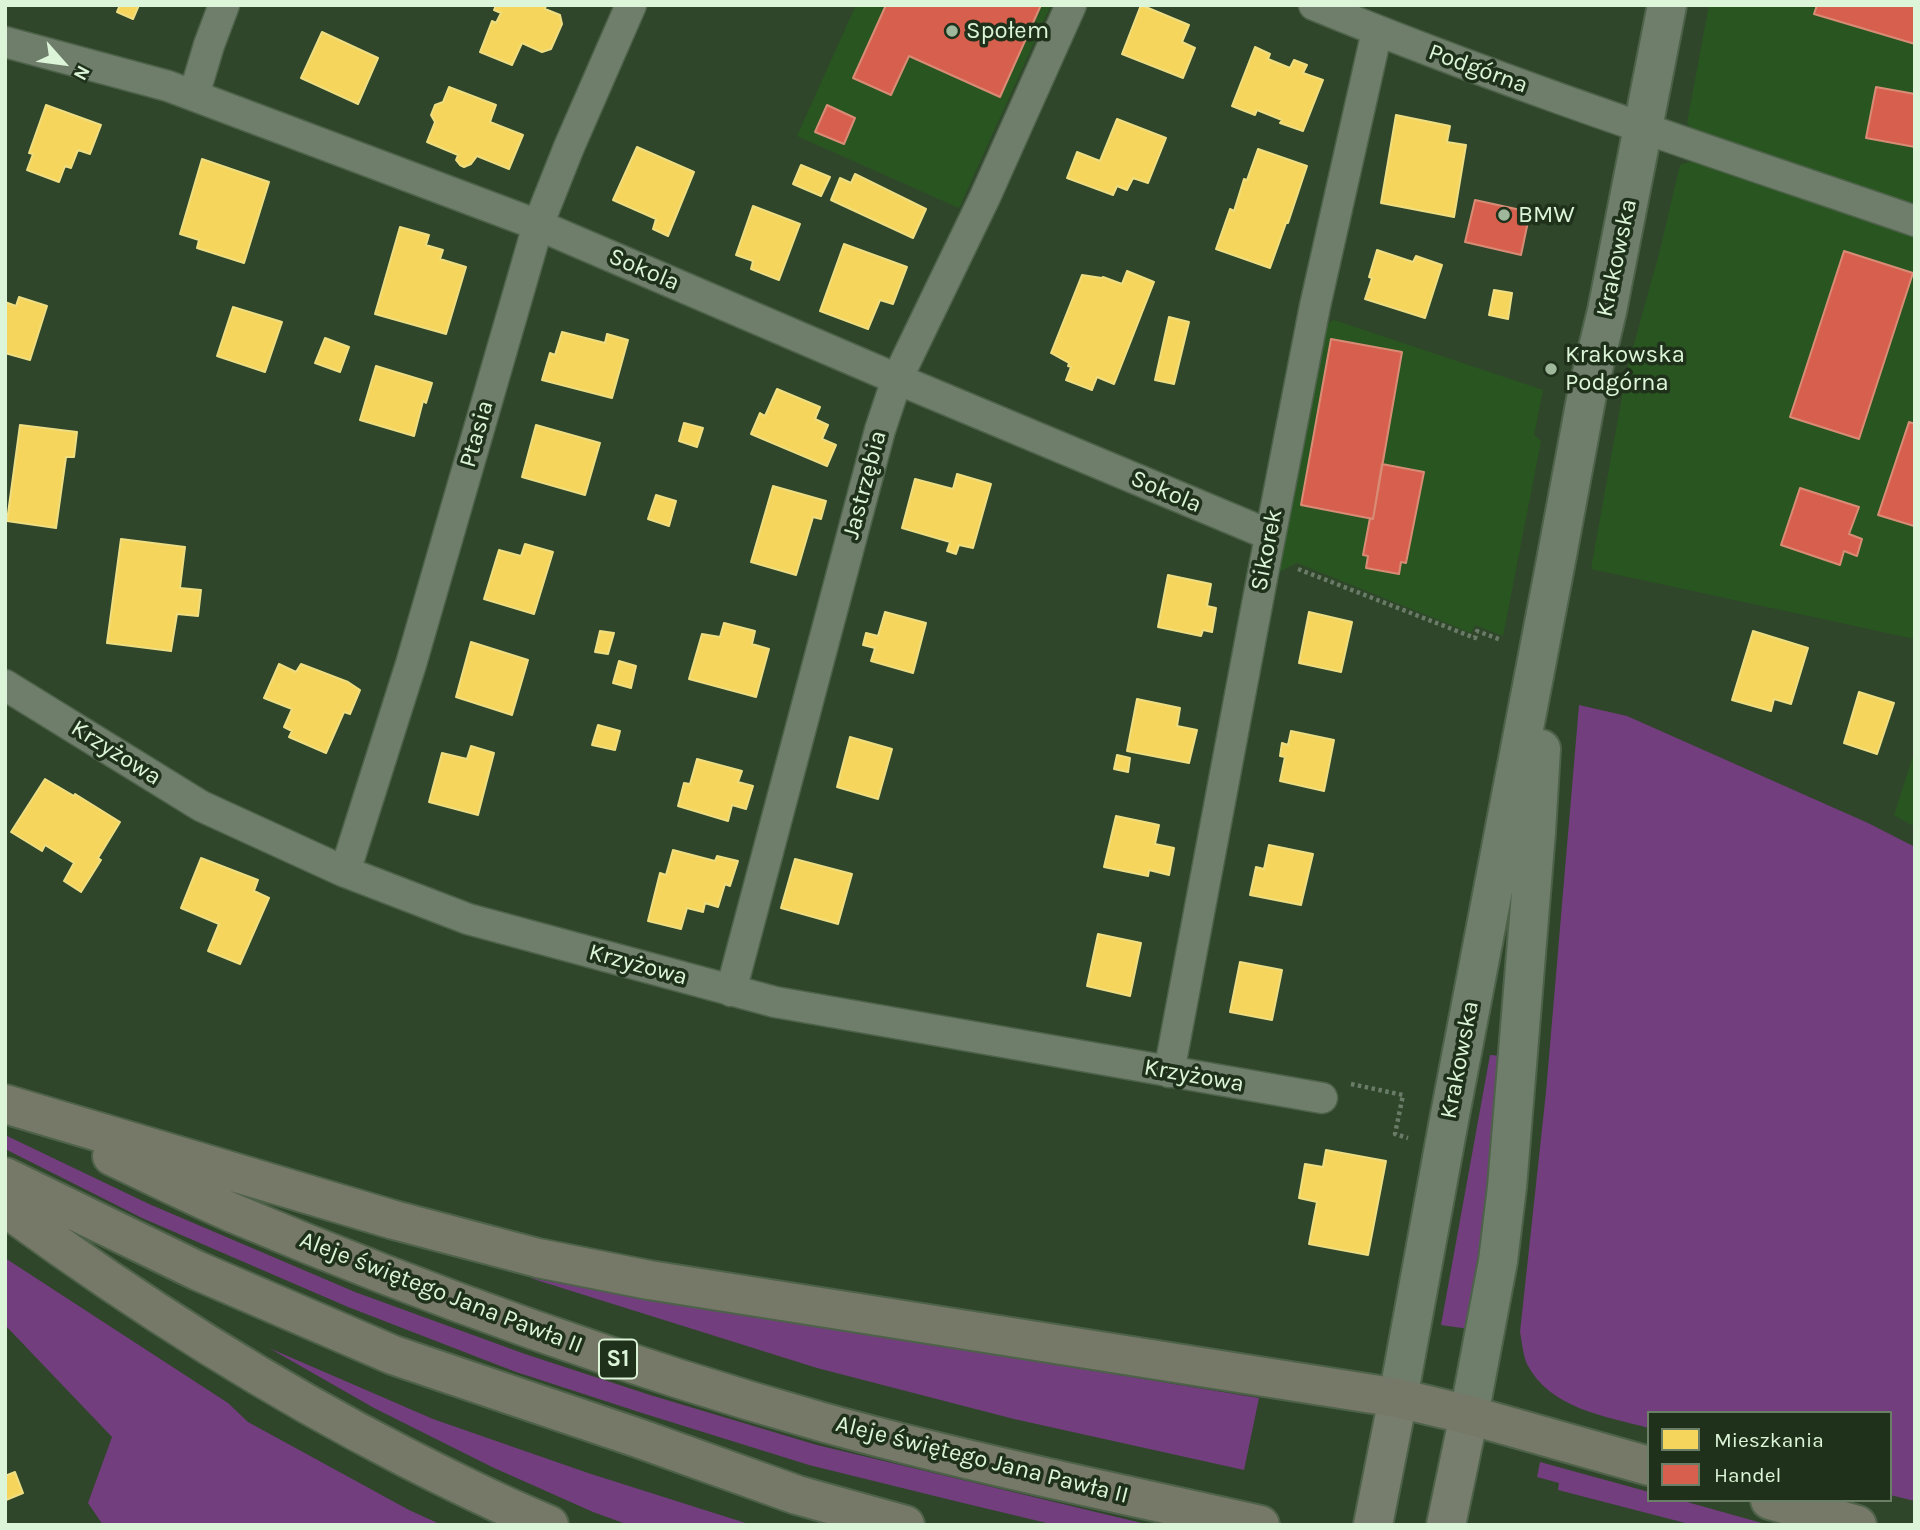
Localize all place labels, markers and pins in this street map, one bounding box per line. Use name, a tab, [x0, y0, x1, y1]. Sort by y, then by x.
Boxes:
place label: Społem	[966, 17, 1049, 45]
marker: Społem	[944, 23, 960, 39]
place label: BMW	[1518, 201, 1575, 229]
marker: BMW	[1496, 207, 1512, 223]
place label: Krakowska Podgórna	[1565, 341, 1685, 397]
marker: Krakowska Podgórna	[1543, 361, 1559, 377]

